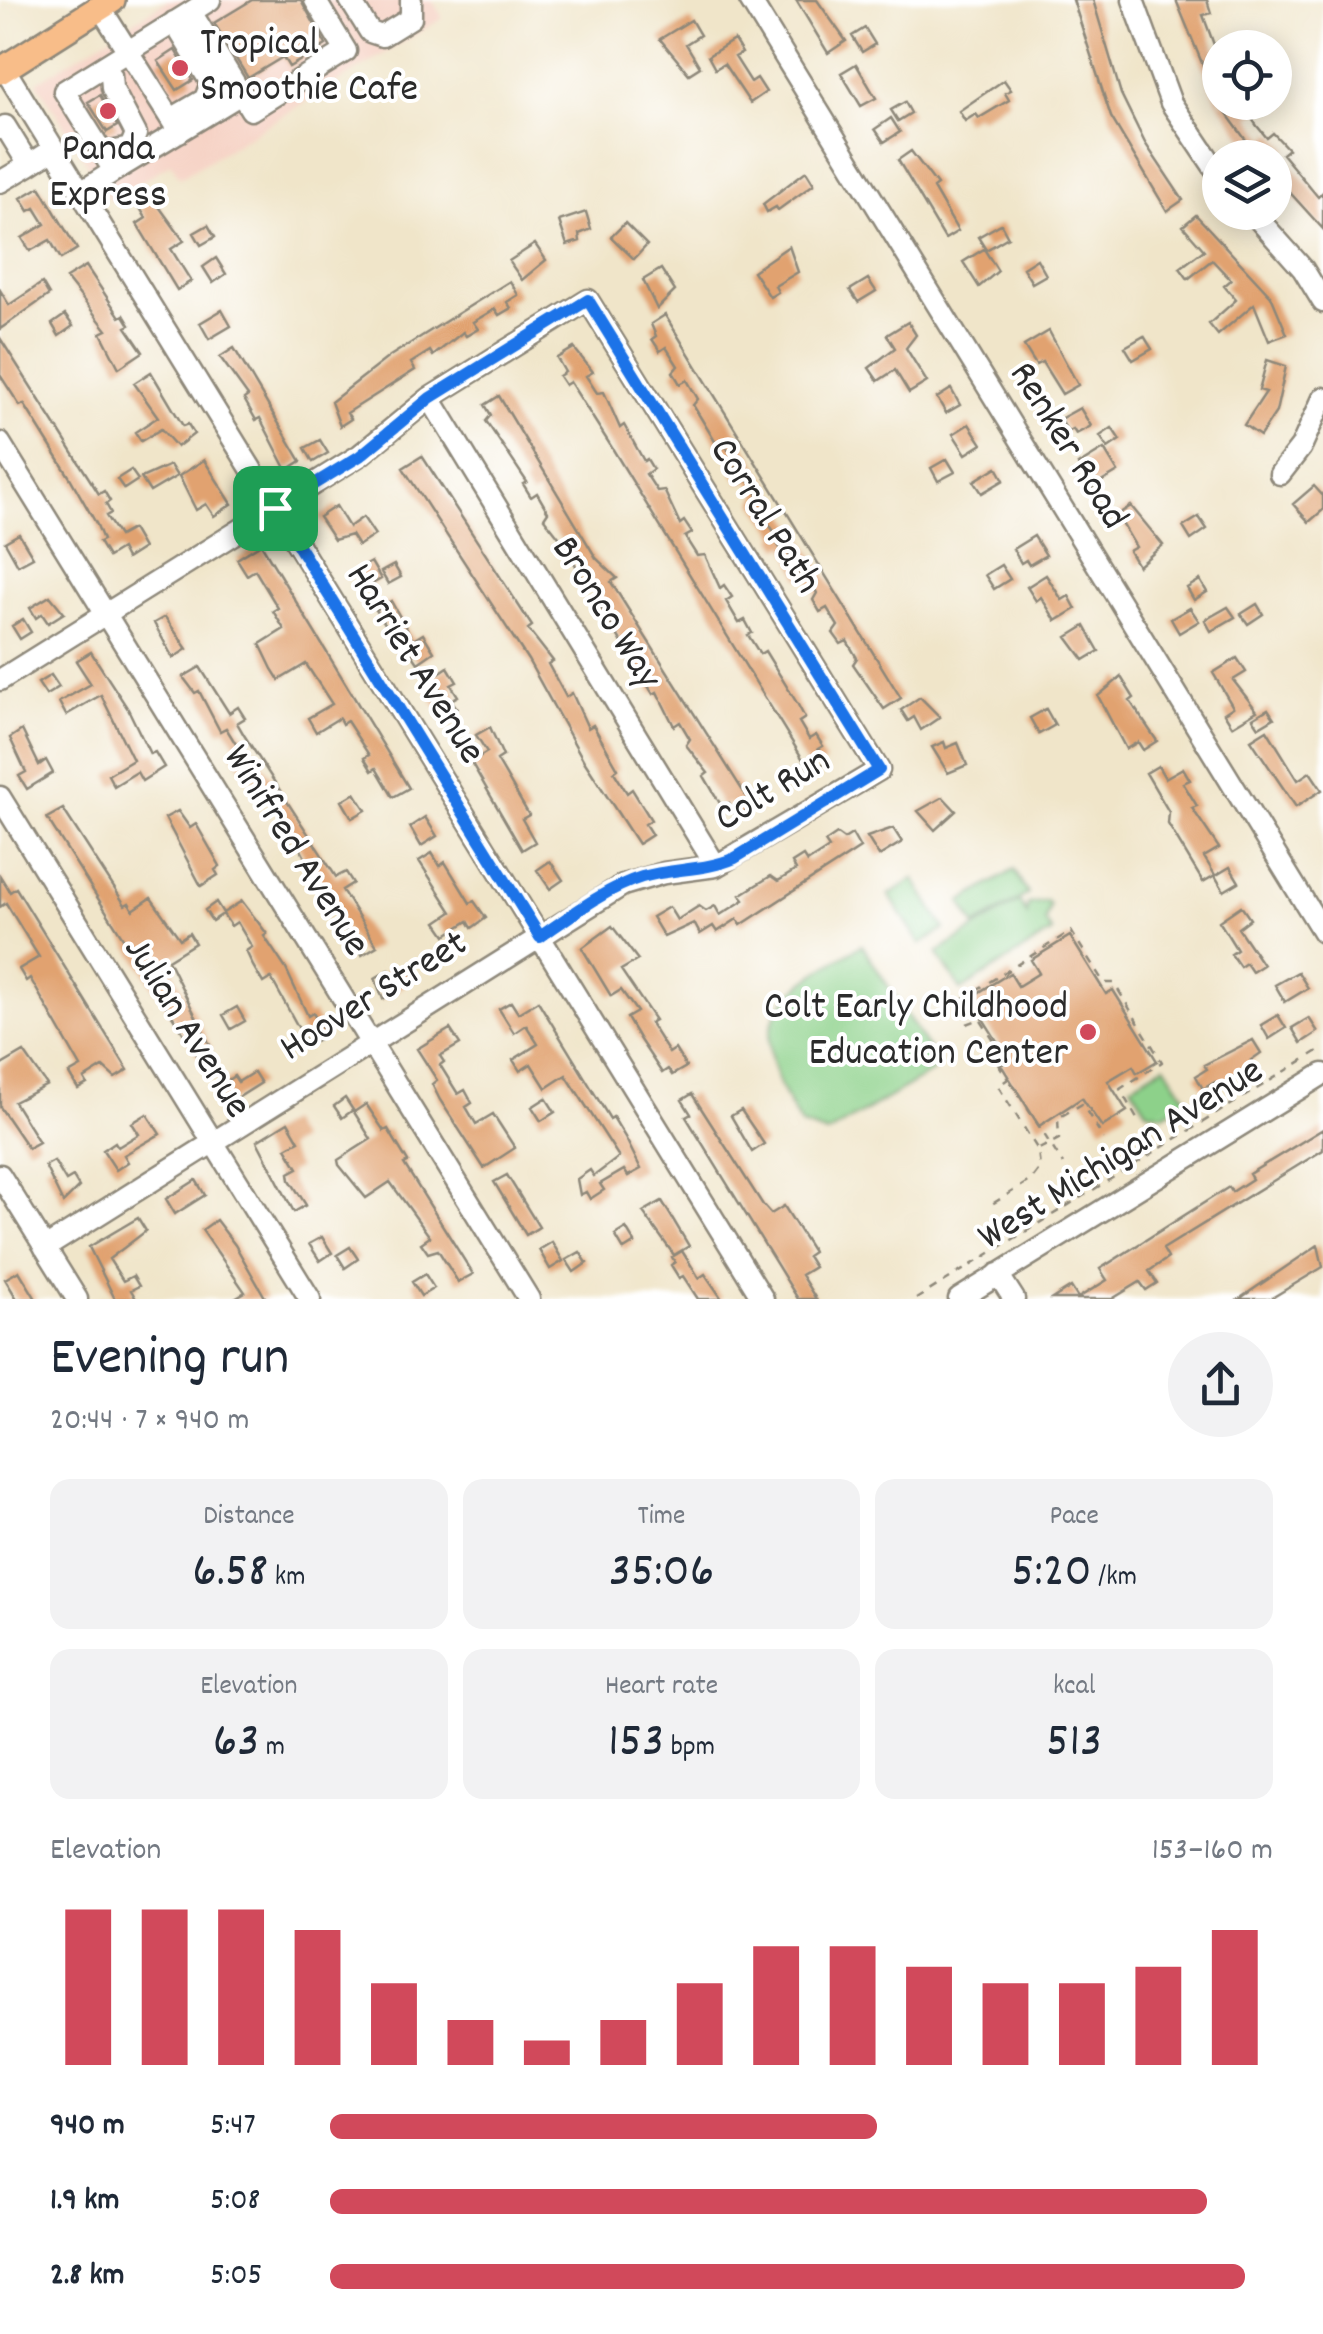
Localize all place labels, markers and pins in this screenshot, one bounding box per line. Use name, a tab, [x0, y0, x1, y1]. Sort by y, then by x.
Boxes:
place label: Tropical Smoothie Cafe	[200, 17, 418, 120]
marker: Tropical Smoothie Cafe	[169, 57, 191, 79]
marker: Panda Express	[97, 100, 119, 122]
place label: Panda Express	[49, 123, 167, 226]
pin	[233, 466, 318, 551]
place label: Colt Early Childhood Education Center	[764, 981, 1068, 1084]
marker: Colt Early Childhood Education Center	[1077, 1021, 1099, 1043]

